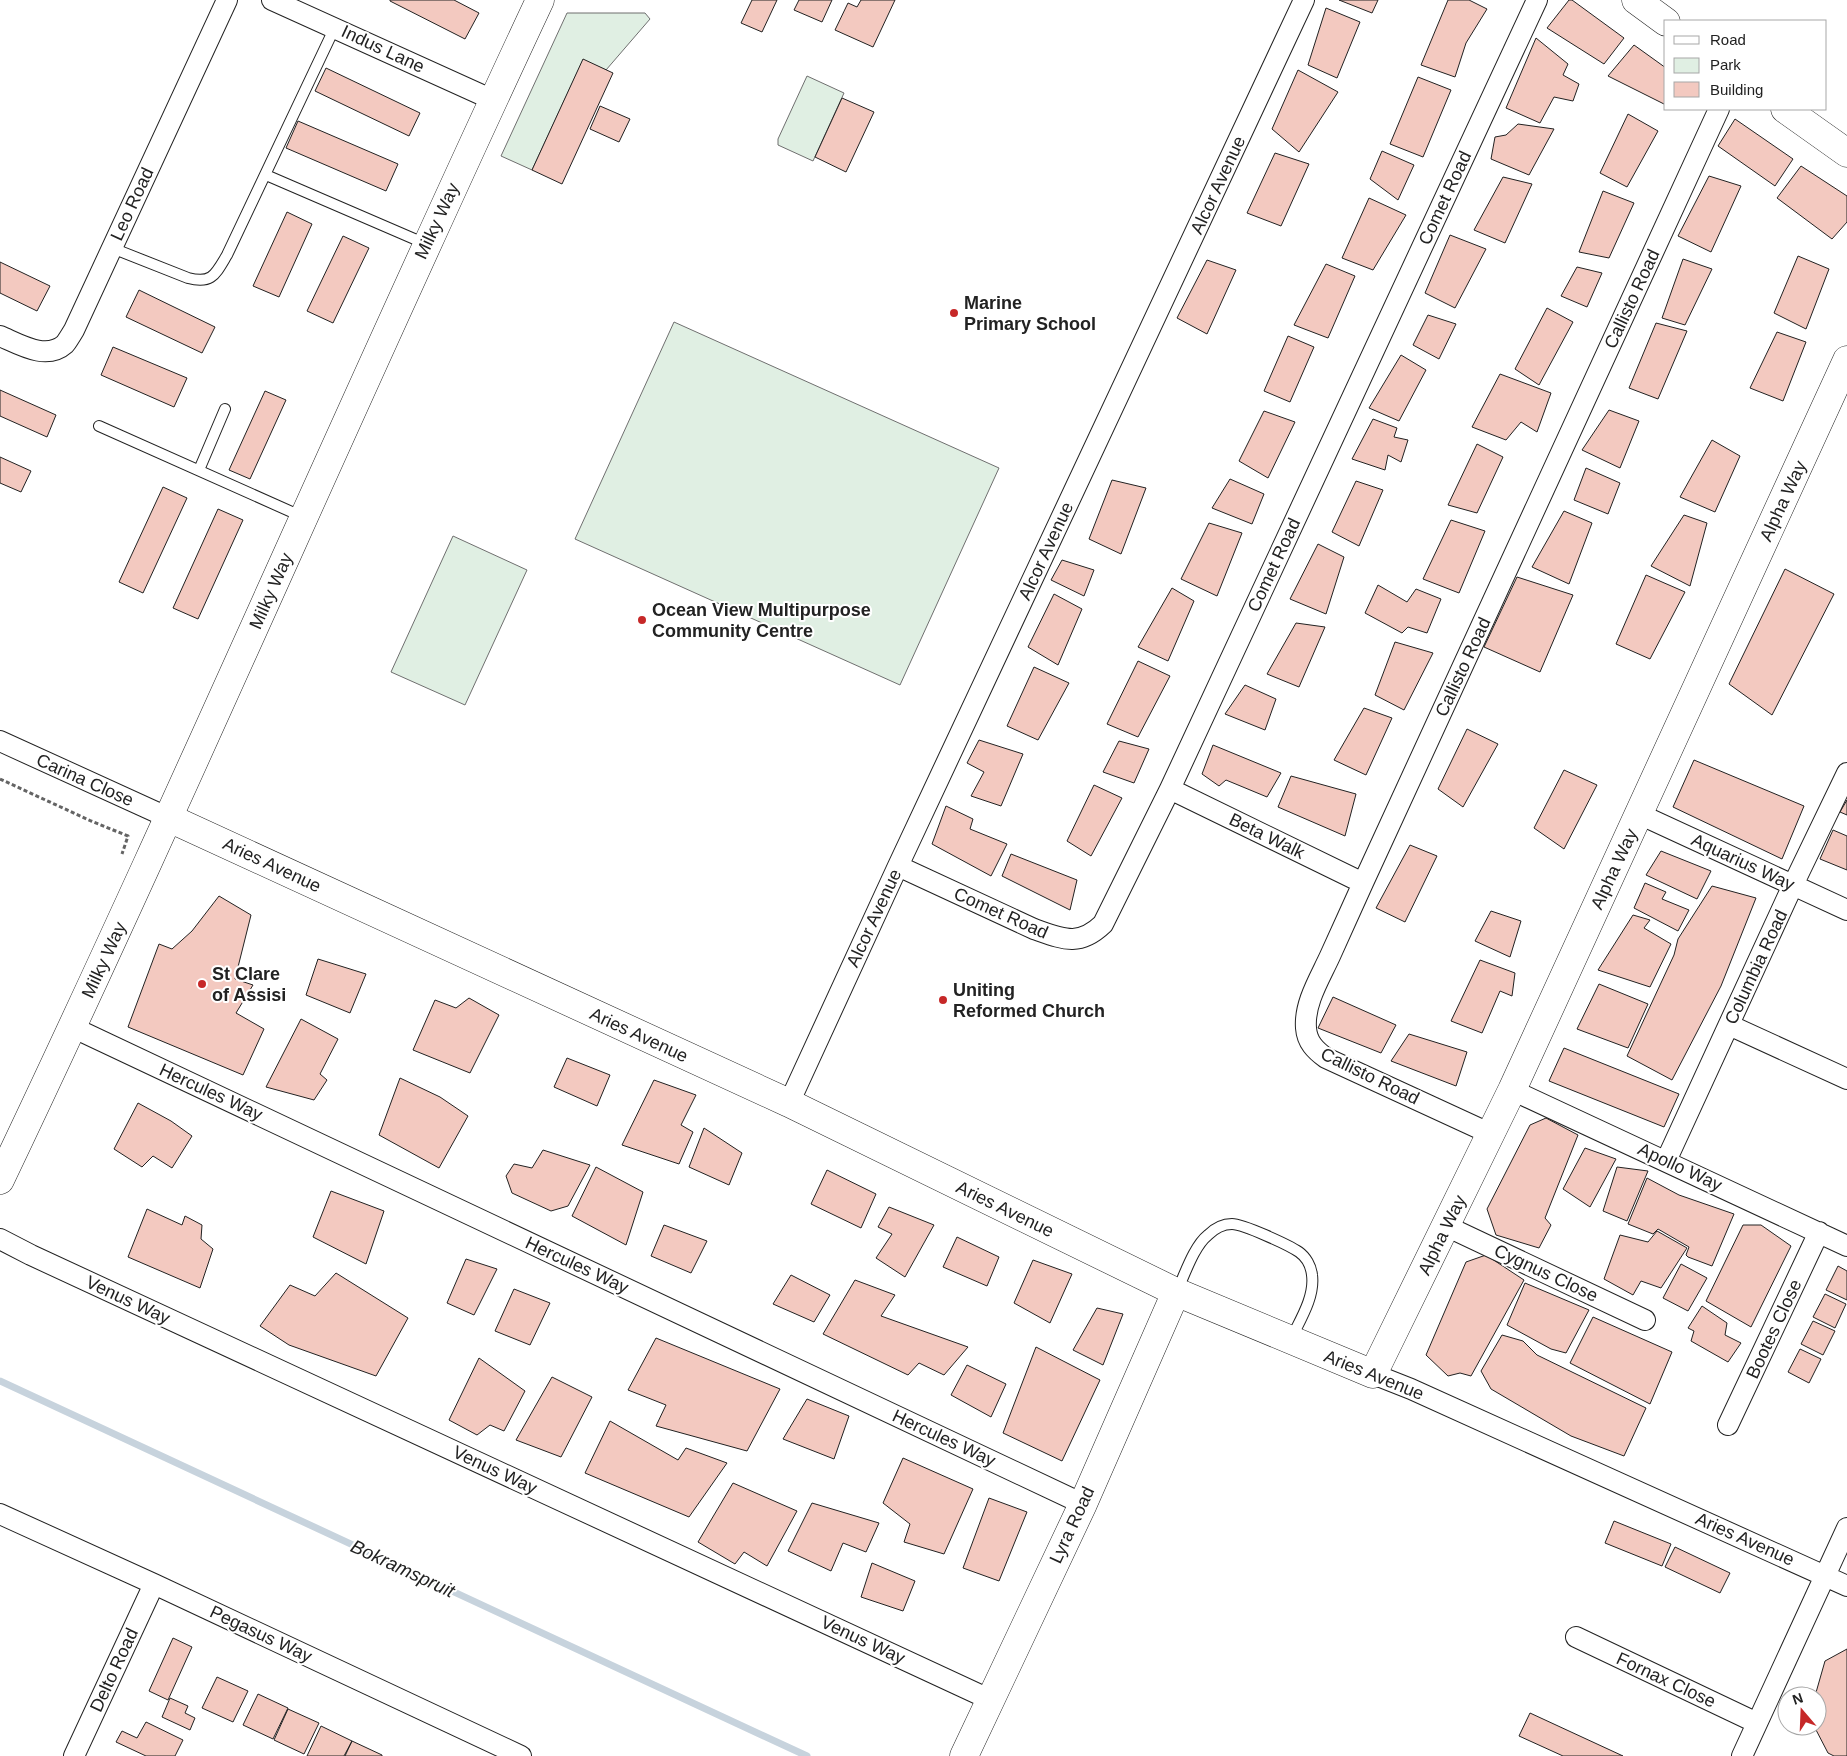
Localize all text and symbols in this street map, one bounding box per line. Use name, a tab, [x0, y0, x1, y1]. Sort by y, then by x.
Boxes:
legend	[1664, 20, 1827, 110]
street label: Indus Lane	[338, 21, 428, 77]
text: Road	[1710, 31, 1746, 48]
text: Park	[1710, 56, 1741, 73]
text: Building	[1710, 81, 1763, 98]
street label: Alcor Avenue	[1187, 133, 1249, 237]
street label: Comet Road	[1415, 148, 1475, 248]
street label: Leo Road	[106, 164, 158, 244]
street label: Milky Way	[411, 180, 463, 262]
street label: Callisto Road	[1600, 246, 1664, 352]
place label: Marine Primary School	[964, 293, 1096, 334]
marker: Marine Primary School	[948, 307, 960, 319]
street label: Alpha Way	[1756, 458, 1810, 544]
street label: Alcor Avenue	[1015, 499, 1077, 603]
street label: Comet Road	[1244, 515, 1304, 615]
street label: Milky Way	[245, 550, 297, 632]
place label: Ocean View Multipurpose Community Centre	[652, 600, 871, 641]
marker: Ocean View Multipurpose Community Centre	[636, 614, 648, 626]
street label: Callisto Road	[1431, 614, 1495, 720]
street label: Carina Close	[33, 750, 137, 810]
street label: Beta Walk	[1226, 809, 1309, 863]
street label: Alpha Way	[1587, 826, 1641, 912]
street label: Aquarius Way	[1688, 829, 1798, 895]
street label: Aries Avenue	[220, 834, 324, 896]
street label: Alcor Avenue	[843, 866, 905, 970]
street label: Comet Road	[951, 883, 1051, 943]
street label: Columbia Road	[1721, 907, 1791, 1027]
street label: Milky Way	[78, 919, 130, 1001]
place label: St Clare of Assisi	[212, 964, 286, 1005]
marker: St Clare of Assisi	[196, 978, 208, 990]
place label: Uniting Reformed Church	[953, 980, 1105, 1021]
marker: Uniting Reformed Church	[937, 994, 949, 1006]
street label: Aries Avenue	[587, 1004, 691, 1066]
street label: Callisto Road	[1318, 1044, 1422, 1108]
street label: Hercules Way	[156, 1059, 266, 1125]
street label: Apollo Way	[1635, 1139, 1725, 1195]
street label: Aries Avenue	[953, 1177, 1057, 1241]
street label: Alpha Way	[1414, 1192, 1470, 1278]
street label: Hercules Way	[522, 1232, 632, 1298]
street label: Cygnus Close	[1491, 1240, 1601, 1306]
street label: Venus Way	[83, 1272, 173, 1328]
street label: Bootes Close	[1742, 1276, 1806, 1382]
street label: Aries Avenue	[1321, 1346, 1427, 1404]
street label: Hercules Way	[889, 1405, 999, 1471]
street label: Venus Way	[450, 1442, 540, 1498]
street label: Lyra Road	[1046, 1483, 1098, 1567]
street label: Aries Avenue	[1693, 1508, 1797, 1570]
water label: Bokramspruit	[348, 1535, 459, 1602]
street label: Pegasus Way	[207, 1602, 315, 1666]
street label: Venus Way	[818, 1612, 908, 1668]
street label: Delto Road	[86, 1625, 142, 1715]
street label: Fornax Close	[1613, 1648, 1719, 1712]
north arrow	[1777, 1686, 1827, 1736]
text: N	[1790, 1689, 1805, 1708]

